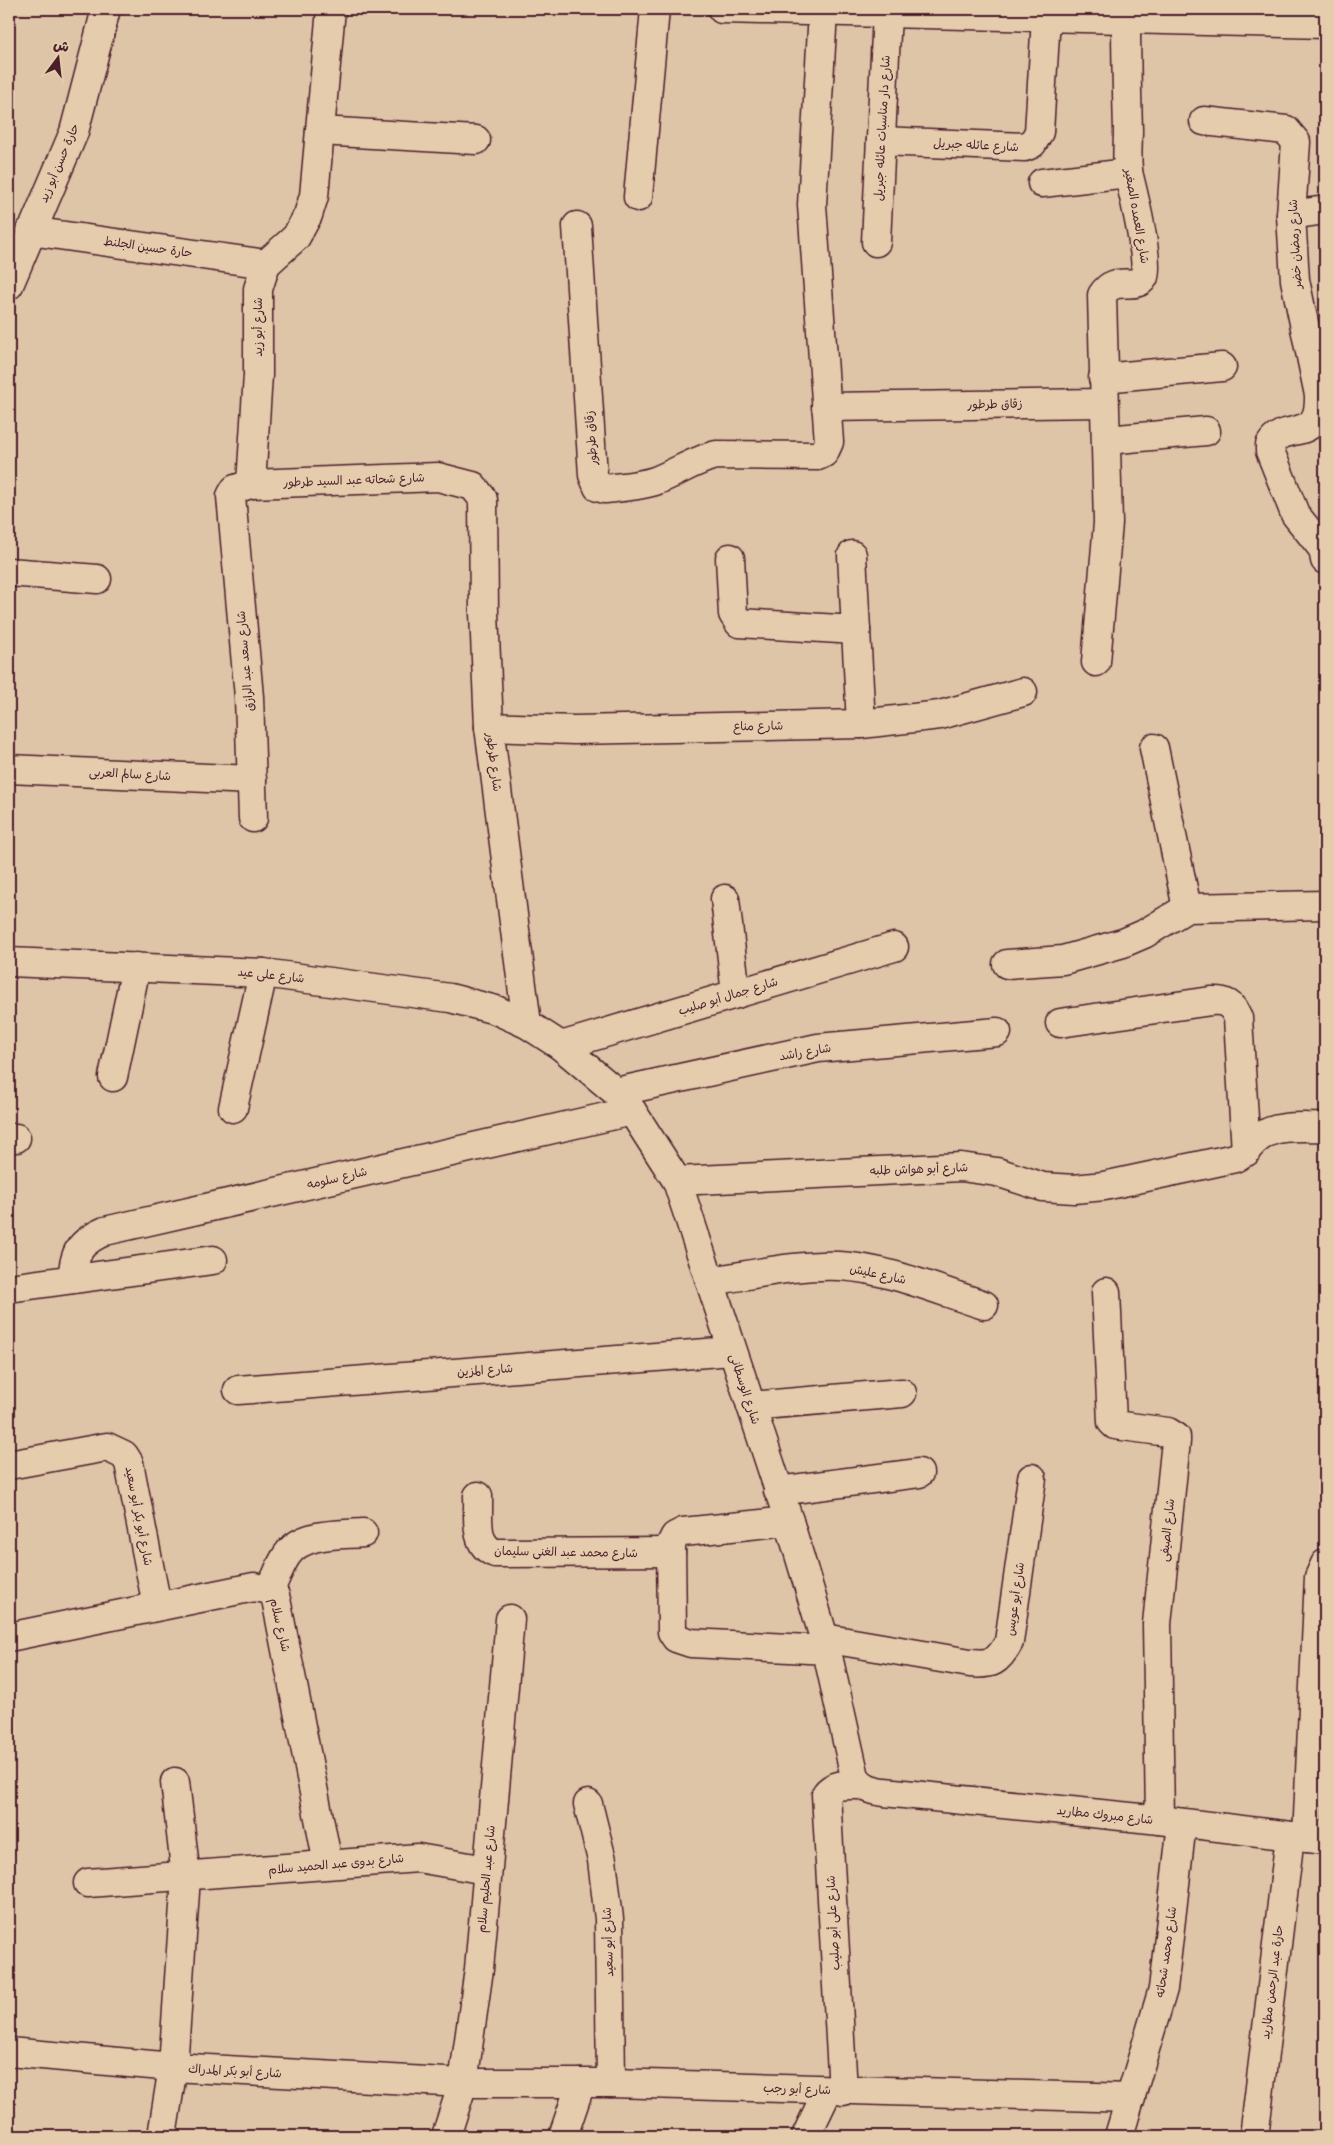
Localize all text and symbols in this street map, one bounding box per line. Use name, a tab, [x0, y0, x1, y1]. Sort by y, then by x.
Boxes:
north arrow	[32, 32, 82, 82]
text: ش	[52, 36, 71, 56]
street label: شارع دار مناسبات عائله جبريل	[871, 55, 895, 201]
street label: حارة حسن أبو زيد	[36, 121, 83, 205]
street label: شارع عائله جبريل	[933, 136, 1019, 156]
street label: شارع العمده الصغير	[1120, 166, 1152, 265]
street label: شارع رمضان خضر	[1286, 199, 1306, 290]
street label: حارة حسين الجلنط	[102, 234, 193, 261]
street label: شارع أبو زيد	[251, 297, 267, 357]
street label: زقاق طرطور	[966, 397, 1023, 412]
street label: زقاق طرطور	[582, 410, 601, 467]
street label: شارع شحاته عبد السيد طرطور	[282, 471, 425, 491]
street label: شارع سعد عبد الرازق	[234, 610, 258, 712]
street label: شارع مناع	[733, 719, 783, 735]
street label: شارع طرطور	[481, 731, 505, 793]
street label: شارع سالم العربى	[88, 765, 171, 786]
street label: شارع على عيد	[237, 965, 305, 987]
street label: شارع جمال أبو صليب	[677, 974, 780, 1020]
street label: شارع راشد	[778, 1041, 832, 1065]
street label: شارع أبو هواش طلبه	[870, 1160, 969, 1180]
street label: شارع سلومه	[306, 1164, 369, 1194]
street label: شارع عليش	[848, 1261, 907, 1289]
street label: شارع الوسطانى	[725, 1352, 763, 1427]
street label: شارع المزين	[457, 1361, 514, 1381]
street label: شارع أبو بكر أبو سعيد	[121, 1465, 155, 1567]
street label: شارع الصيفى	[1157, 1498, 1179, 1562]
street label: شارع محمد عبد الغنى سليمان	[494, 1544, 638, 1562]
street label: شارع أبو عويس	[1003, 1561, 1029, 1637]
street label: شارع سلام	[265, 1597, 293, 1654]
street label: شارع مبروك مطاريد	[1056, 1803, 1154, 1829]
street label: شارع عبد الحليم سلام	[474, 1825, 500, 1934]
street label: شارع بدوى عبد الحميد سلام	[268, 1851, 405, 1879]
street label: شارع على أبو صليب	[824, 1875, 844, 1971]
street label: شارع محمد شحاته	[1153, 1906, 1181, 1999]
street label: شارع أبو سعيد	[600, 1907, 618, 1977]
street label: حارة عبد الرحمن مطاريد	[1258, 1924, 1287, 2040]
street label: شارع أبو بكر المدراك	[188, 2062, 282, 2082]
street label: شارع أبو رجب	[763, 2081, 831, 2099]

